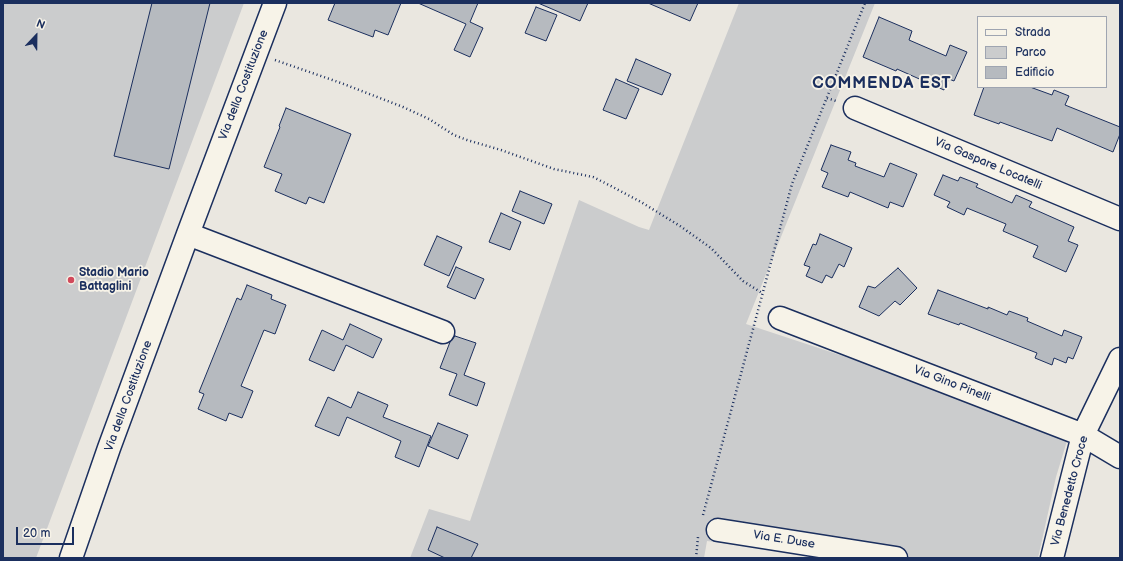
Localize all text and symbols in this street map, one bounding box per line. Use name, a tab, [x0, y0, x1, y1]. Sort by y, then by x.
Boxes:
north arrow	[16, 16, 56, 56]
legend	[977, 16, 1107, 88]
text: N	[34, 17, 47, 32]
text: Strada	[1015, 25, 1051, 40]
street label: Via della Costituzione	[216, 28, 272, 142]
text: Parco	[1015, 45, 1046, 60]
text: Edificio	[1015, 65, 1054, 80]
district label: COMMENDA EST	[812, 74, 952, 94]
street label: Via Gaspare Locatelli	[932, 135, 1044, 193]
place label: Stadio Mario Battaglini	[79, 266, 149, 294]
marker: Stadio Mario Battaglini	[66, 275, 76, 285]
street label: Via della Costituzione	[102, 339, 156, 453]
street label: Via Gino Pinelli	[911, 363, 993, 405]
street label: Via Benedetto Croce	[1048, 434, 1092, 548]
scale bar	[18, 519, 76, 545]
text: 20 m	[23, 526, 50, 541]
street label: Via E. Duse	[752, 528, 816, 552]

